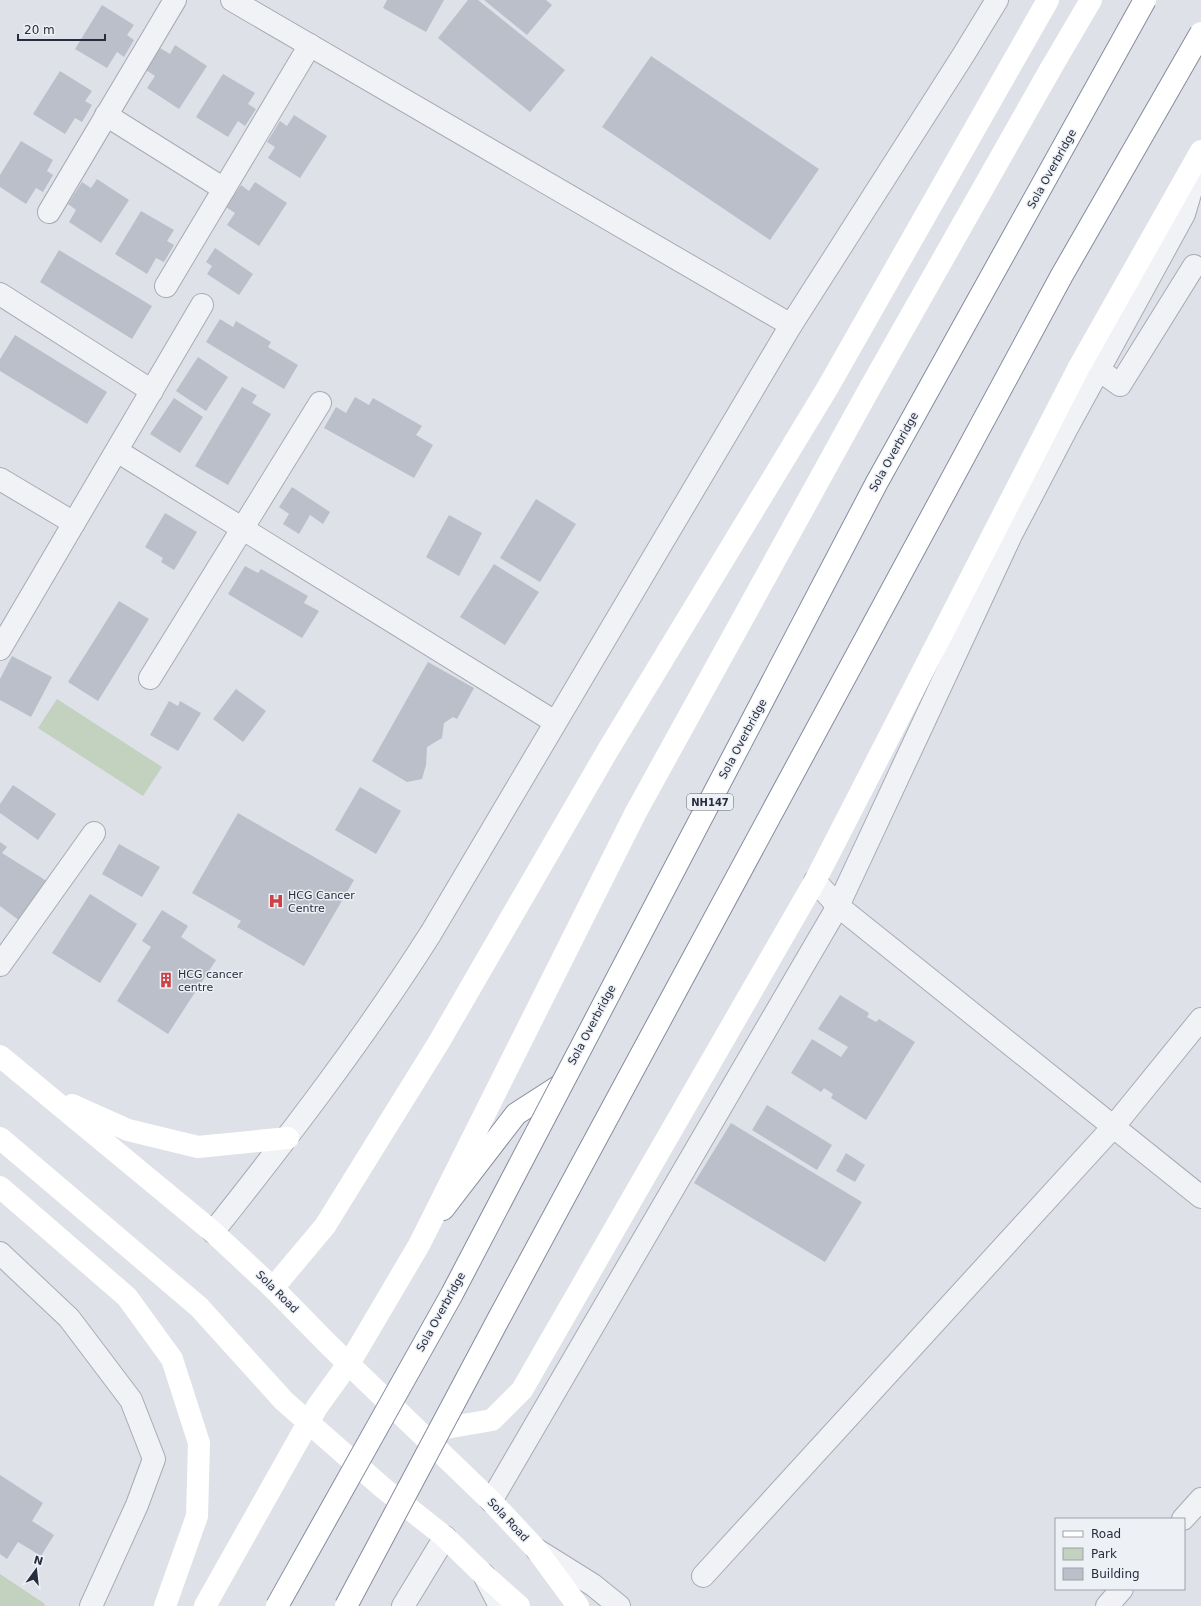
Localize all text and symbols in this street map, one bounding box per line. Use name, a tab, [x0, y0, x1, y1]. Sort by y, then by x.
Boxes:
scale bar	[18, 16, 105, 42]
text: 20 m	[24, 23, 55, 37]
street label: Sola Overbridge	[1025, 127, 1079, 211]
street label: Sola Overbridge	[867, 410, 921, 494]
street label: Sola Overbridge	[716, 697, 770, 781]
road number: NH147	[687, 794, 733, 810]
place label: HCG Cancer Centre	[288, 889, 355, 915]
hospital icon: HCG Cancer Centre	[267, 892, 285, 910]
place label: HCG cancer centre	[178, 968, 244, 994]
building icon: HCG cancer centre	[157, 971, 175, 989]
street label: Sola Overbridge	[565, 983, 619, 1067]
street label: Sola Road	[253, 1268, 301, 1316]
street label: Sola Overbridge	[414, 1270, 468, 1354]
street label: Sola Road	[485, 1496, 531, 1544]
legend	[1055, 1518, 1185, 1590]
text: Road	[1091, 1527, 1121, 1541]
text: Park	[1091, 1547, 1117, 1561]
north arrow	[16, 1550, 56, 1590]
text: N	[32, 1553, 45, 1568]
text: Building	[1091, 1567, 1140, 1581]

